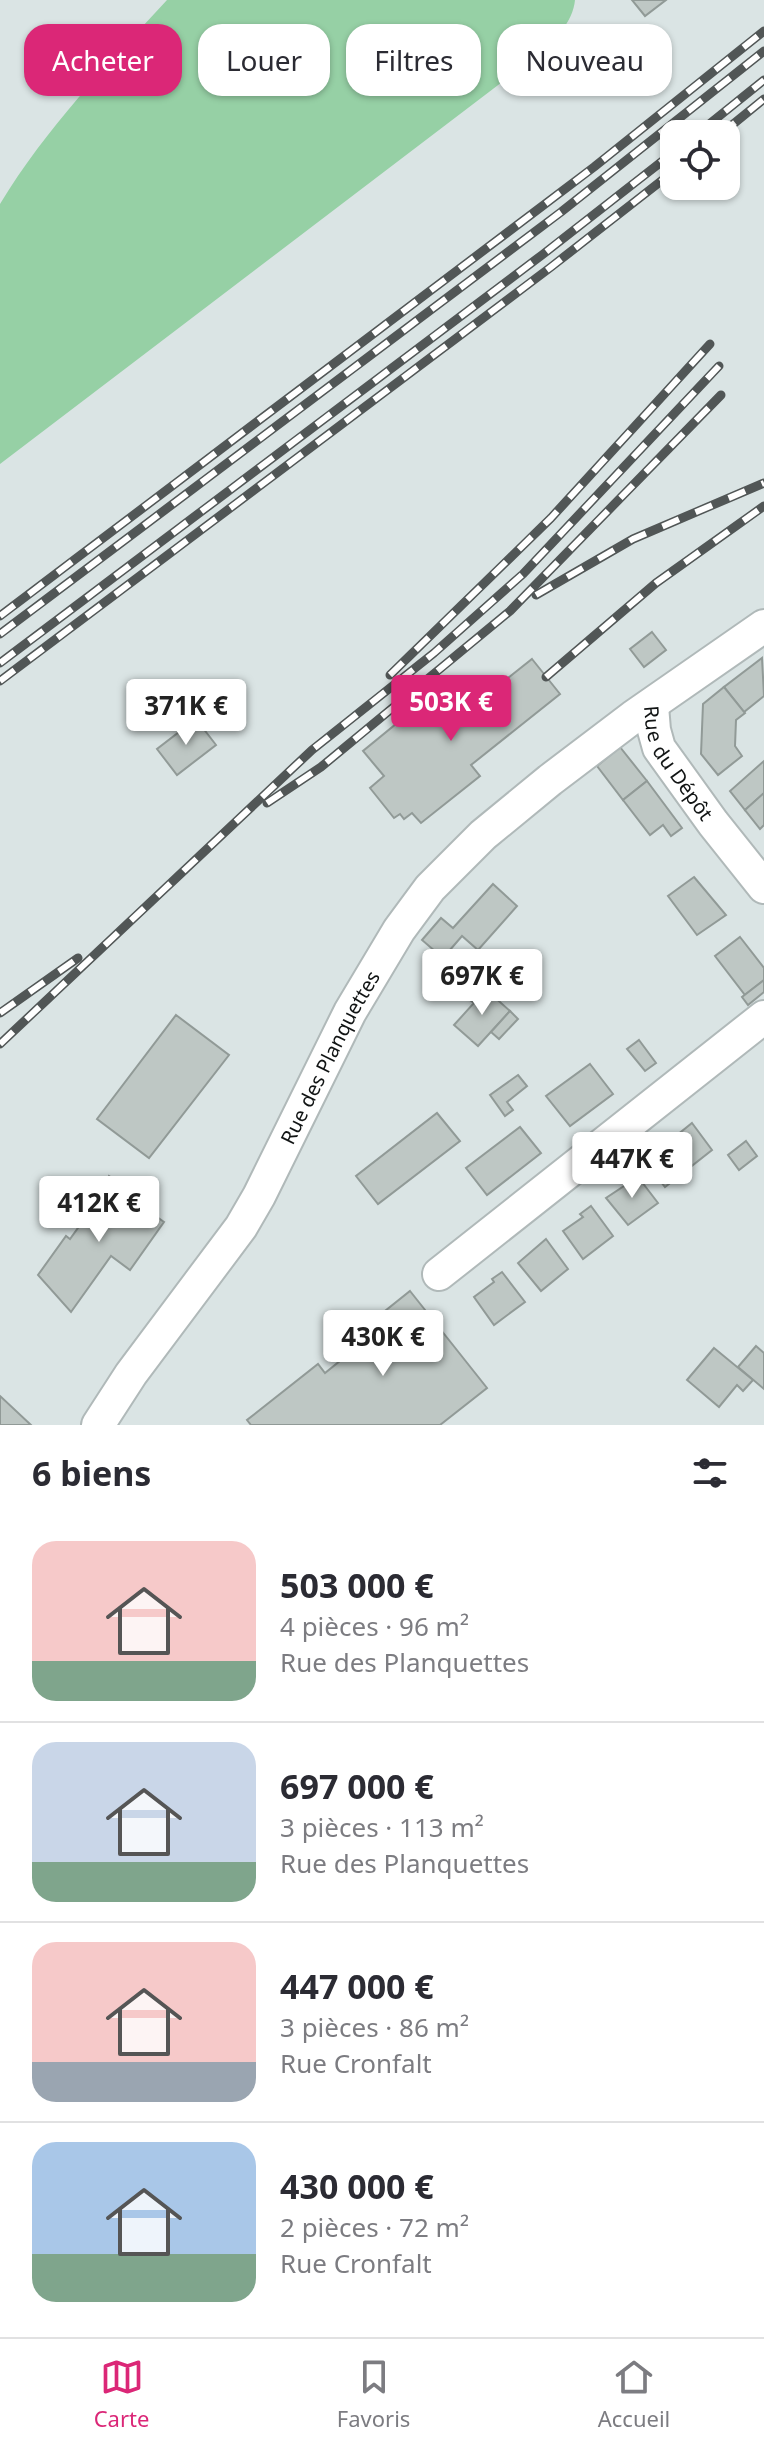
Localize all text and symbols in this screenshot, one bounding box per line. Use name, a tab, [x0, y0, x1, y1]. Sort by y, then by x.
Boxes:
chip: Acheter	[24, 24, 182, 96]
chip: Louer	[198, 24, 330, 96]
chip: Filtres	[346, 24, 481, 96]
chip: Nouveau	[497, 24, 672, 96]
map controls	[660, 120, 740, 200]
button: locate	[660, 120, 740, 200]
pin: 503K €	[386, 675, 516, 743]
pin: 371K €	[121, 679, 251, 747]
text: 503K €	[409, 683, 493, 719]
text: 371K €	[144, 687, 228, 723]
street label: Rue du Dépôt	[639, 705, 720, 825]
pin: 697K €	[417, 949, 547, 1017]
text: 697K €	[440, 957, 524, 993]
street label: Rue des Planquettes	[273, 965, 385, 1148]
pin: 447K €	[567, 1132, 697, 1200]
text: 447K €	[590, 1140, 674, 1176]
pin: 412K €	[34, 1176, 164, 1244]
text: 412K €	[57, 1184, 141, 1220]
pin: 430K €	[318, 1310, 448, 1378]
text: 430K €	[341, 1318, 425, 1354]
text: 6 biens	[32, 1450, 151, 1496]
icon: filters	[688, 1451, 732, 1495]
text: 503 000 €	[280, 1562, 434, 1608]
icon: home	[96, 1573, 192, 1669]
text: 4 pièces · 96 m²	[280, 1608, 469, 1644]
text: Rue des Planquettes	[280, 1644, 529, 1680]
text: 697 000 €	[280, 1763, 434, 1809]
icon: home	[96, 1774, 192, 1870]
text: 3 pièces · 113 m²	[280, 1809, 484, 1845]
text: Rue des Planquettes	[280, 1845, 529, 1881]
text: 447 000 €	[280, 1963, 434, 2009]
icon: home	[96, 1974, 192, 2070]
text: 3 pièces · 86 m²	[280, 2009, 469, 2045]
text: Rue Cronfalt	[280, 2045, 432, 2081]
text: 430 000 €	[280, 2163, 434, 2209]
icon: home	[96, 2174, 192, 2270]
text: 2 pièces · 72 m²	[280, 2209, 469, 2245]
text: Rue Cronfalt	[280, 2245, 432, 2281]
tab: Carte	[94, 2355, 149, 2433]
tab: Favoris	[337, 2355, 410, 2433]
tab: Accueil	[598, 2355, 670, 2433]

